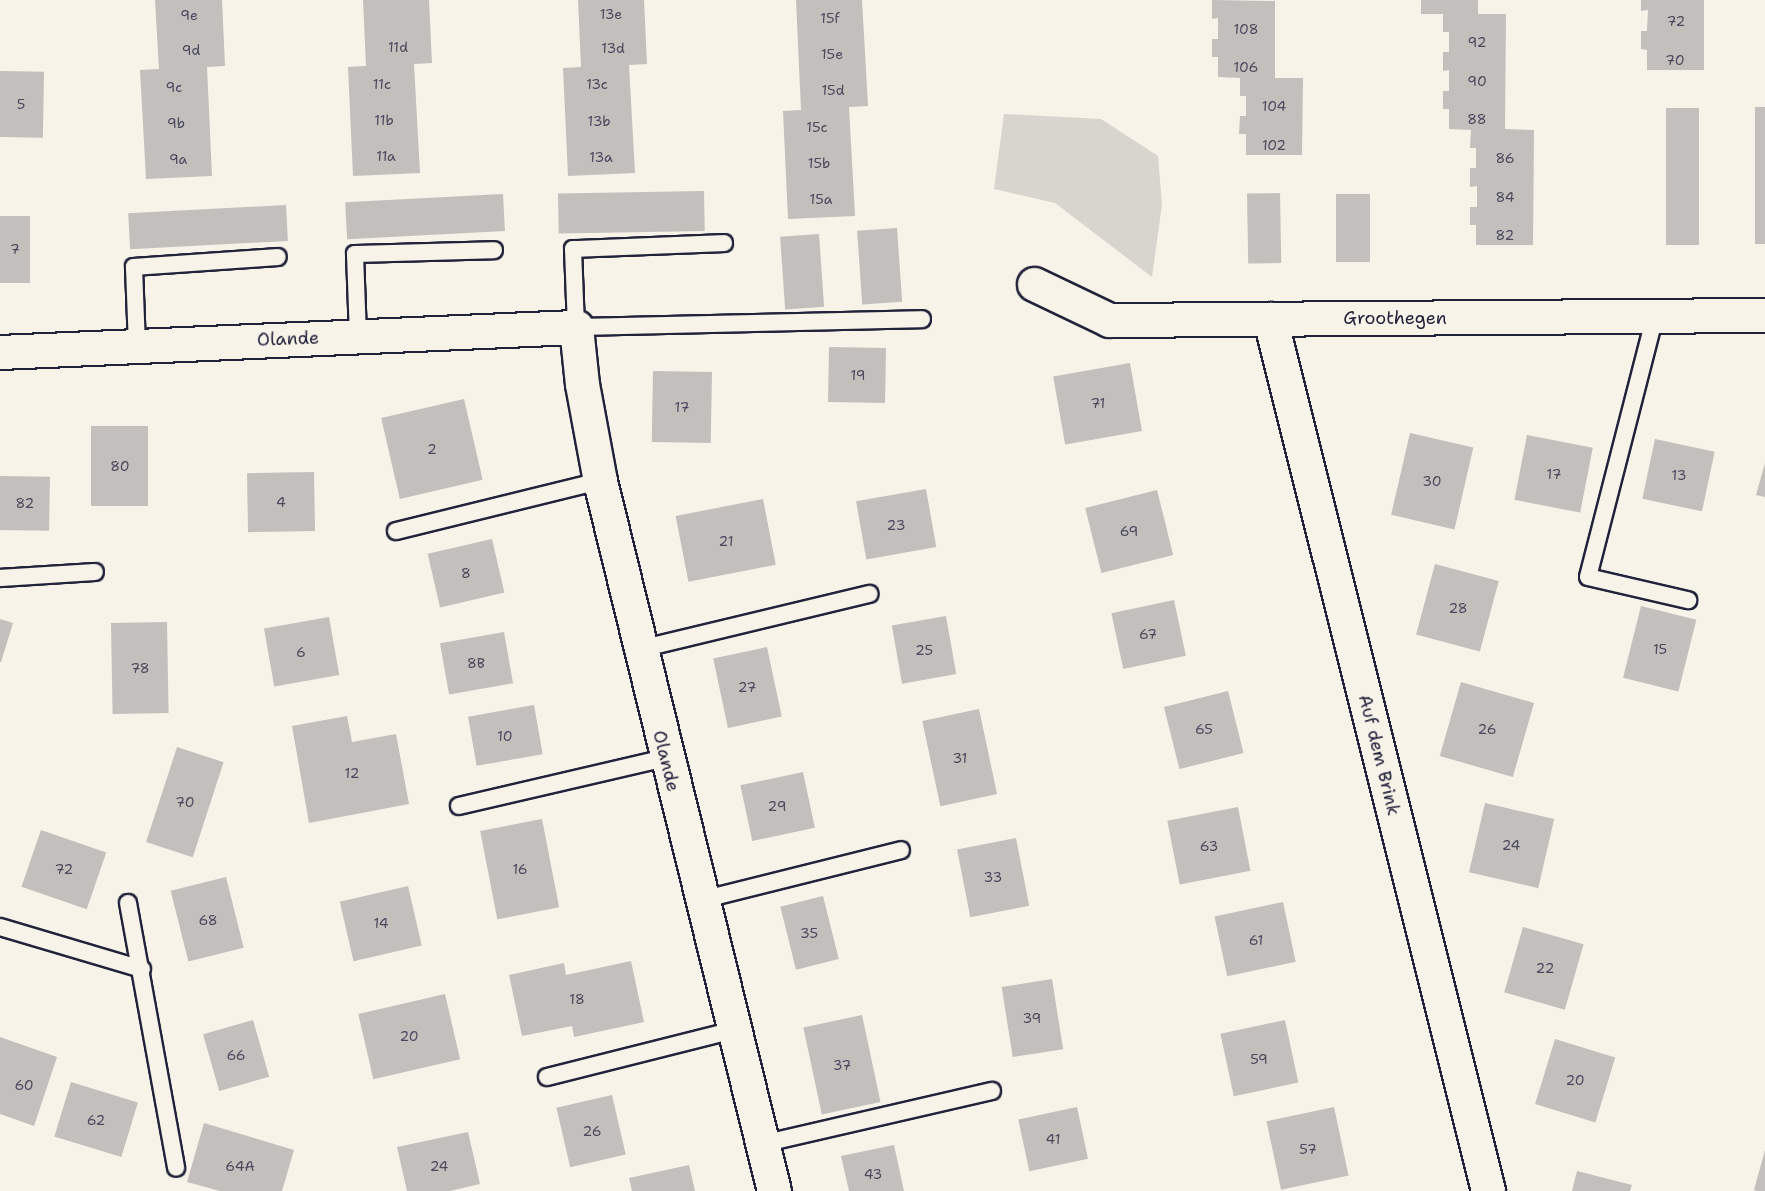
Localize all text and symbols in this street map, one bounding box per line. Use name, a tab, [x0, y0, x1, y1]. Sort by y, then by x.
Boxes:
house number: 13e	[600, 6, 622, 22]
house number: 9e	[180, 7, 198, 23]
house number: 15f	[820, 10, 840, 26]
house number: 72	[1667, 13, 1685, 29]
house number: 108	[1234, 21, 1258, 37]
house number: 92	[1468, 34, 1486, 50]
house number: 11d	[388, 39, 408, 55]
house number: 13d	[601, 40, 625, 56]
house number: 9d	[182, 42, 200, 58]
house number: 15e	[821, 46, 843, 62]
house number: 70	[1665, 52, 1685, 68]
house number: 106	[1234, 59, 1258, 75]
house number: 90	[1467, 73, 1487, 89]
house number: 11c	[373, 76, 391, 92]
house number: 13c	[586, 76, 608, 92]
house number: 9c	[166, 79, 182, 95]
house number: 15d	[821, 82, 845, 98]
house number: 5	[17, 96, 25, 112]
house number: 104	[1262, 98, 1286, 114]
house number: 88	[1467, 111, 1487, 127]
house number: 11b	[374, 112, 394, 128]
house number: 13b	[587, 113, 611, 129]
house number: 9b	[167, 115, 185, 131]
house number: 15c	[806, 119, 828, 135]
house number: 102	[1262, 137, 1286, 153]
house number: 11a	[376, 148, 396, 164]
house number: 13a	[589, 149, 613, 165]
house number: 86	[1495, 150, 1515, 166]
house number: 9a	[169, 151, 187, 167]
house number: 15b	[808, 155, 830, 171]
house number: 84	[1495, 189, 1515, 205]
house number: 15a	[810, 191, 832, 207]
house number: 82	[1496, 227, 1514, 243]
house number: 7	[10, 241, 20, 257]
street label: Groothegen	[1343, 307, 1447, 329]
street label: Olande	[257, 327, 319, 351]
house number: 19	[850, 367, 866, 383]
house number: 71	[1091, 395, 1105, 411]
house number: 17	[675, 399, 689, 415]
house number: 2	[427, 441, 437, 457]
house number: 80	[110, 458, 130, 474]
house number: 17	[1547, 466, 1561, 482]
house number: 13	[1672, 467, 1686, 483]
house number: 30	[1422, 473, 1442, 489]
house number: 4	[276, 494, 286, 510]
house number: 82	[16, 495, 34, 511]
house number: 23	[887, 517, 905, 533]
house number: 69	[1120, 523, 1138, 539]
house number: 21	[719, 533, 733, 549]
house number: 8	[461, 565, 471, 581]
house number: 28	[1448, 600, 1468, 616]
house number: 67	[1139, 626, 1157, 642]
house number: 15	[1653, 641, 1667, 657]
house number: 25	[915, 642, 933, 658]
house number: 6	[296, 644, 306, 660]
house number: 8B	[467, 655, 485, 671]
house number: 78	[130, 660, 150, 676]
house number: 27	[738, 679, 756, 695]
street label: Auf dem Brink	[1354, 692, 1404, 818]
house number: 65	[1195, 721, 1213, 737]
house number: 26	[1478, 721, 1496, 737]
house number: 10	[497, 728, 513, 744]
street label: Olande	[648, 728, 684, 794]
house number: 31	[953, 750, 967, 766]
house number: 12	[345, 765, 359, 781]
house number: 70	[175, 794, 195, 810]
house number: 29	[768, 798, 786, 814]
house number: 24	[1502, 837, 1520, 853]
house number: 63	[1200, 838, 1218, 854]
house number: 72	[55, 861, 73, 877]
house number: 16	[512, 861, 528, 877]
house number: 33	[984, 869, 1002, 885]
house number: 68	[198, 912, 218, 928]
house number: 14	[373, 915, 389, 931]
house number: 35	[800, 925, 818, 941]
house number: 61	[1249, 932, 1263, 948]
house number: 22	[1536, 960, 1554, 976]
house number: 18	[569, 991, 585, 1007]
house number: 39	[1023, 1010, 1041, 1026]
house number: 20	[399, 1028, 419, 1044]
house number: 66	[226, 1047, 246, 1063]
house number: 59	[1250, 1051, 1268, 1067]
house number: 37	[833, 1057, 851, 1073]
house number: 20	[1565, 1072, 1585, 1088]
house number: 60	[14, 1077, 34, 1093]
house number: 62	[87, 1112, 105, 1128]
house number: 26	[583, 1123, 601, 1139]
house number: 41	[1046, 1131, 1060, 1147]
house number: 57	[1299, 1141, 1317, 1157]
house number: 64A	[225, 1158, 255, 1174]
house number: 24	[430, 1158, 448, 1174]
house number: 43	[864, 1166, 882, 1182]

